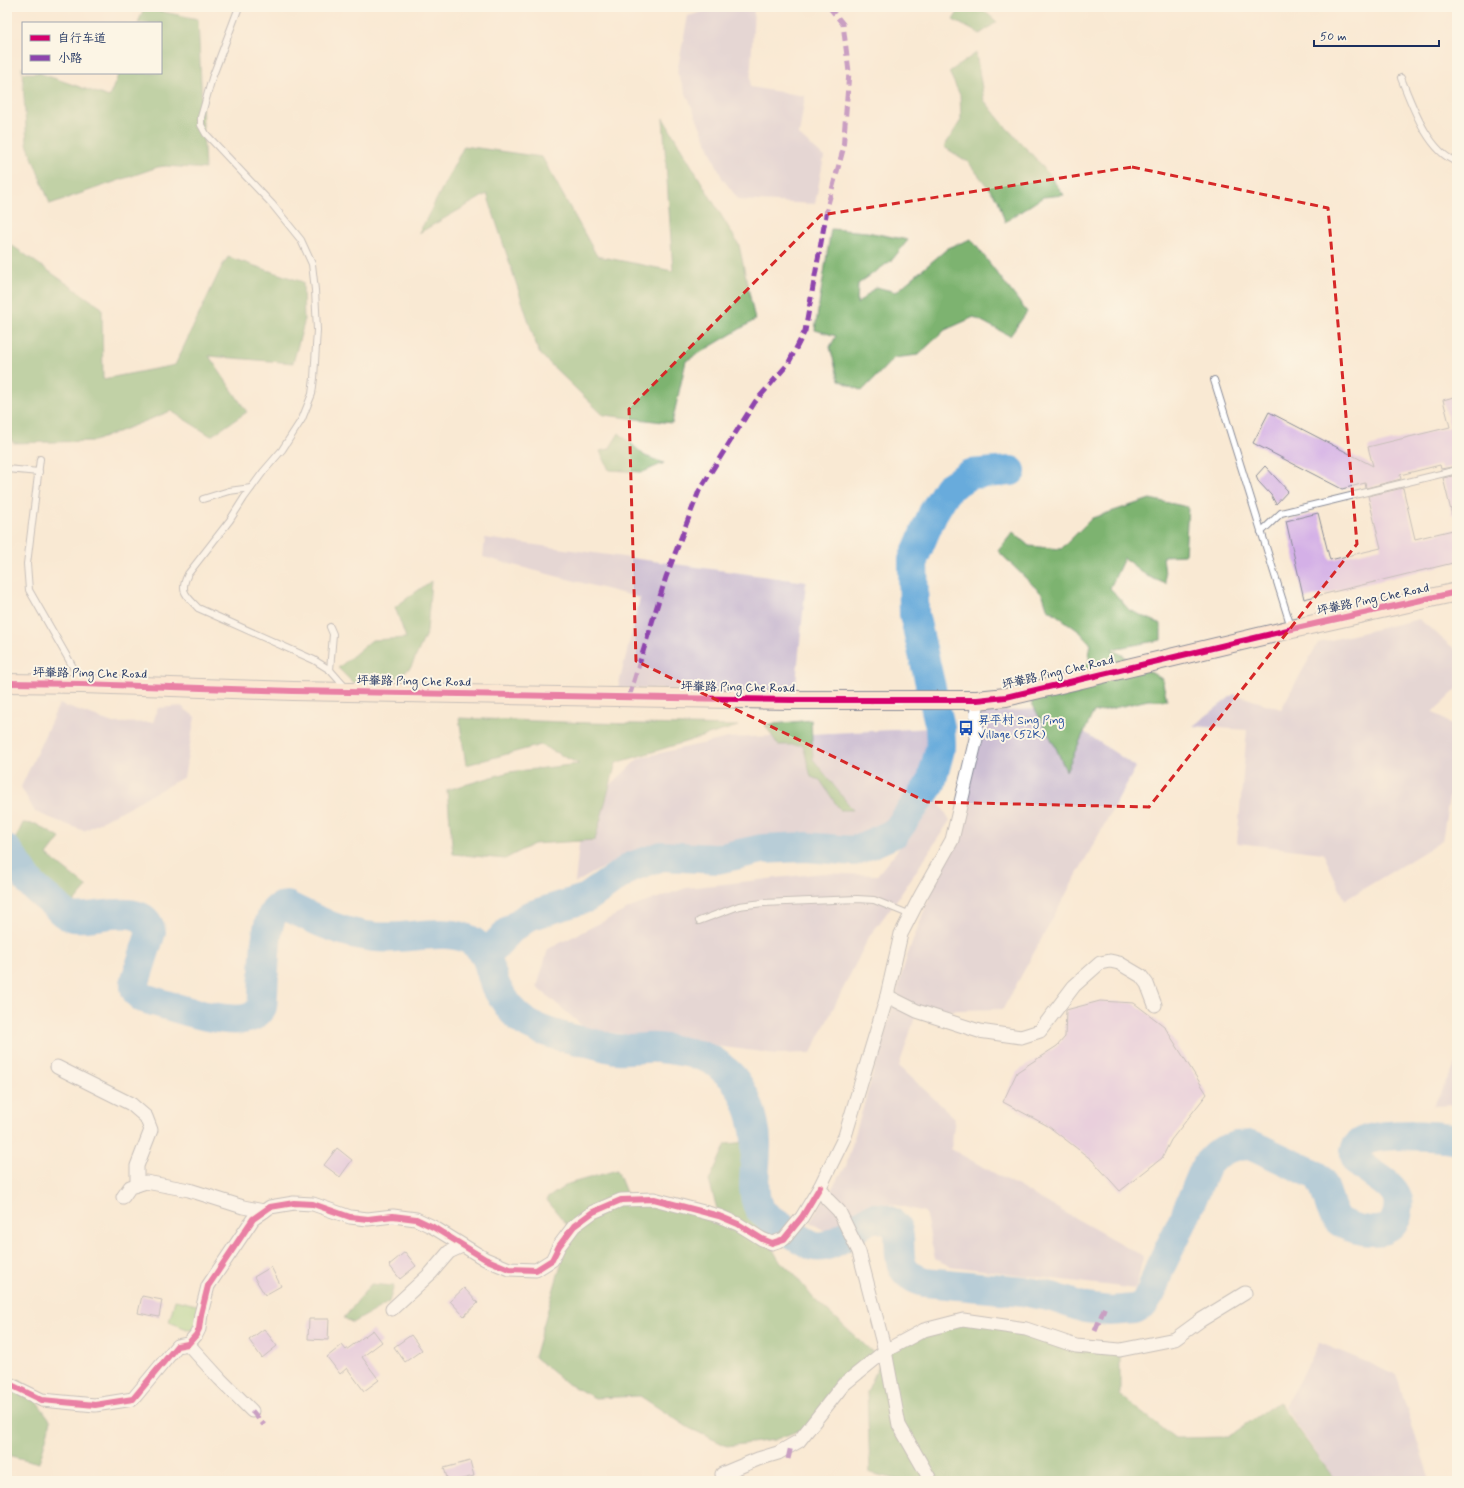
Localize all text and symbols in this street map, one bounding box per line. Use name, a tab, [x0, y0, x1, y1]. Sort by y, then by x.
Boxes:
legend	[22, 22, 162, 74]
scale bar	[1314, 22, 1439, 48]
text: 50 m	[1320, 29, 1347, 45]
text: 自行车道	[58, 31, 106, 47]
text: 小路	[58, 51, 82, 67]
street label: 坪輋路 Ping Che Road	[1315, 580, 1431, 620]
street label: 坪輋路 Ping Che Road	[1001, 652, 1115, 694]
street label: 坪輋路 Ping Che Road	[33, 665, 147, 683]
street label: 坪輋路 Ping Che Road	[357, 673, 471, 691]
street label: 坪輋路 Ping Che Road	[681, 679, 795, 697]
place label: 昇平村 Sing Ping Village (52K)	[978, 713, 1065, 743]
bus stop icon: 昇平村 Sing Ping Village (52K)	[957, 719, 975, 737]

